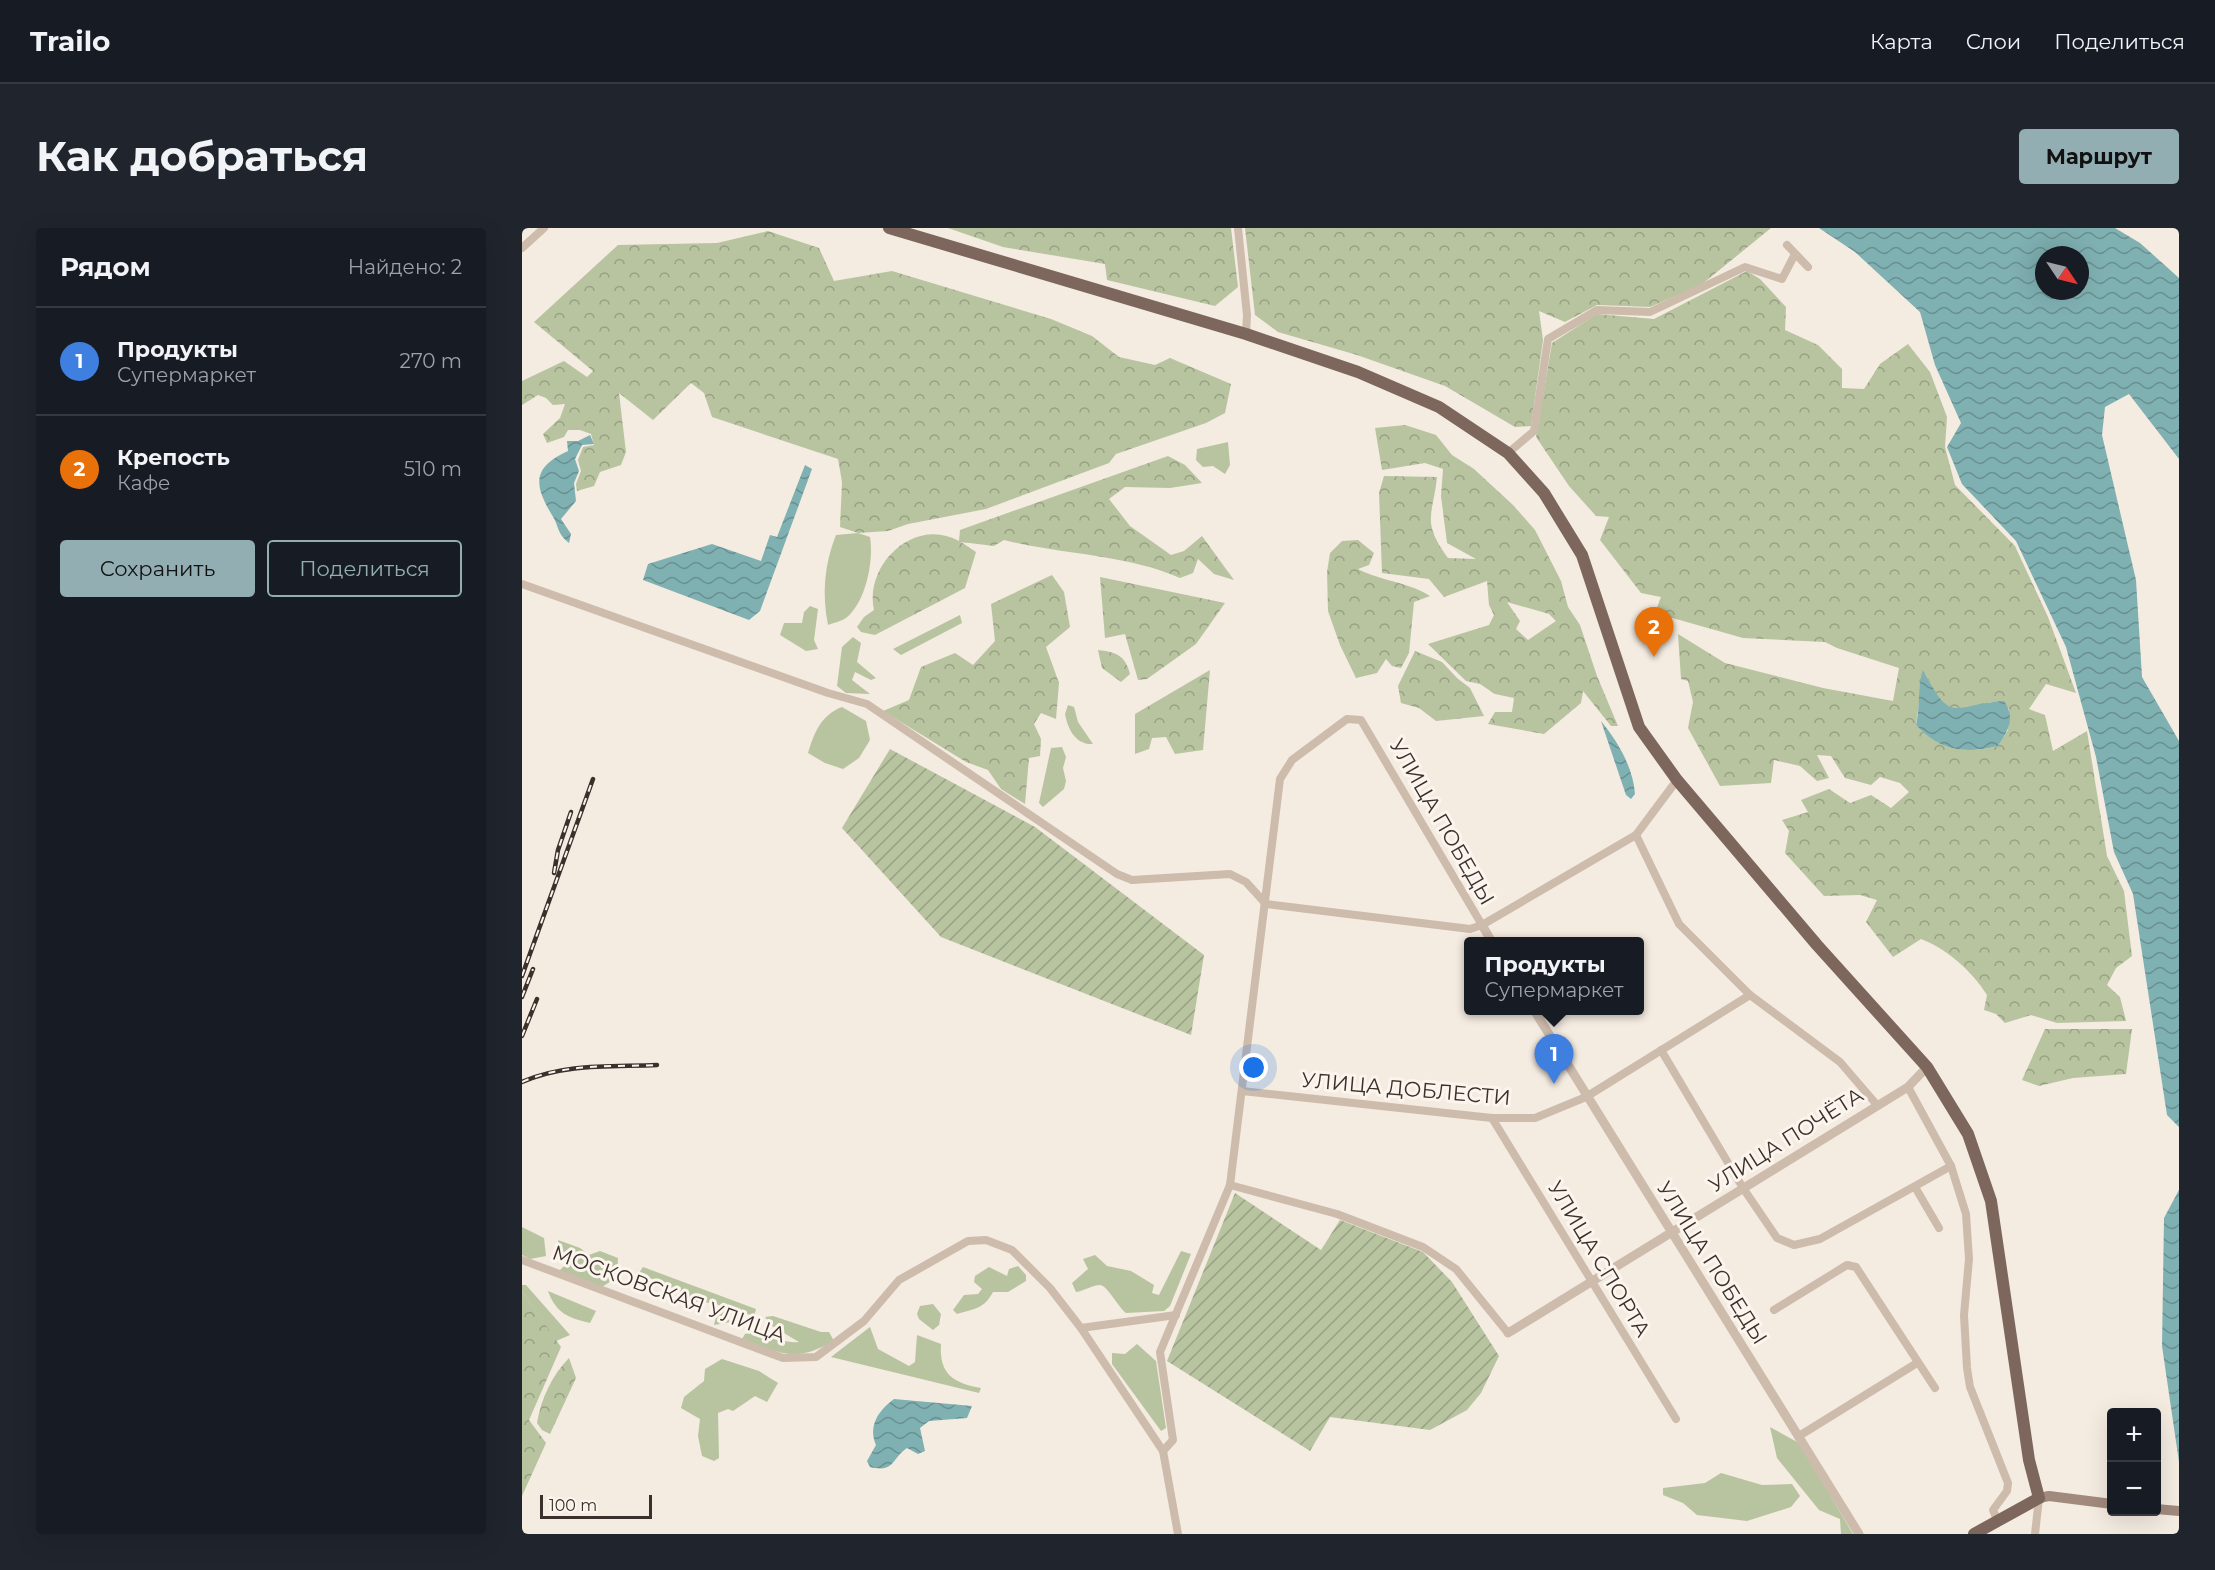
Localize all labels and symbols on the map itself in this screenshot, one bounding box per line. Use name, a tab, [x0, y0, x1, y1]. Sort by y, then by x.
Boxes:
north arrow	[2035, 246, 2089, 300]
pin: 2	[1634, 608, 1674, 657]
street label: УЛИЦА ПОБЕДЫ	[1385, 734, 1500, 909]
pin: 1	[1534, 1034, 1574, 1084]
your location	[1239, 1053, 1268, 1082]
street label: УЛИЦА ДОБЛЕСТИ	[1300, 1067, 1512, 1110]
street label: УЛИЦА ПОЧЁТА	[1704, 1082, 1868, 1197]
street label: УЛИЦА СПОРТА	[1543, 1176, 1656, 1342]
street label: УЛИЦА ПОБЕДЫ	[1652, 1177, 1773, 1349]
street label: МОСКОВСКАЯ УЛИЦА	[549, 1240, 790, 1348]
scale bar	[540, 1492, 652, 1520]

